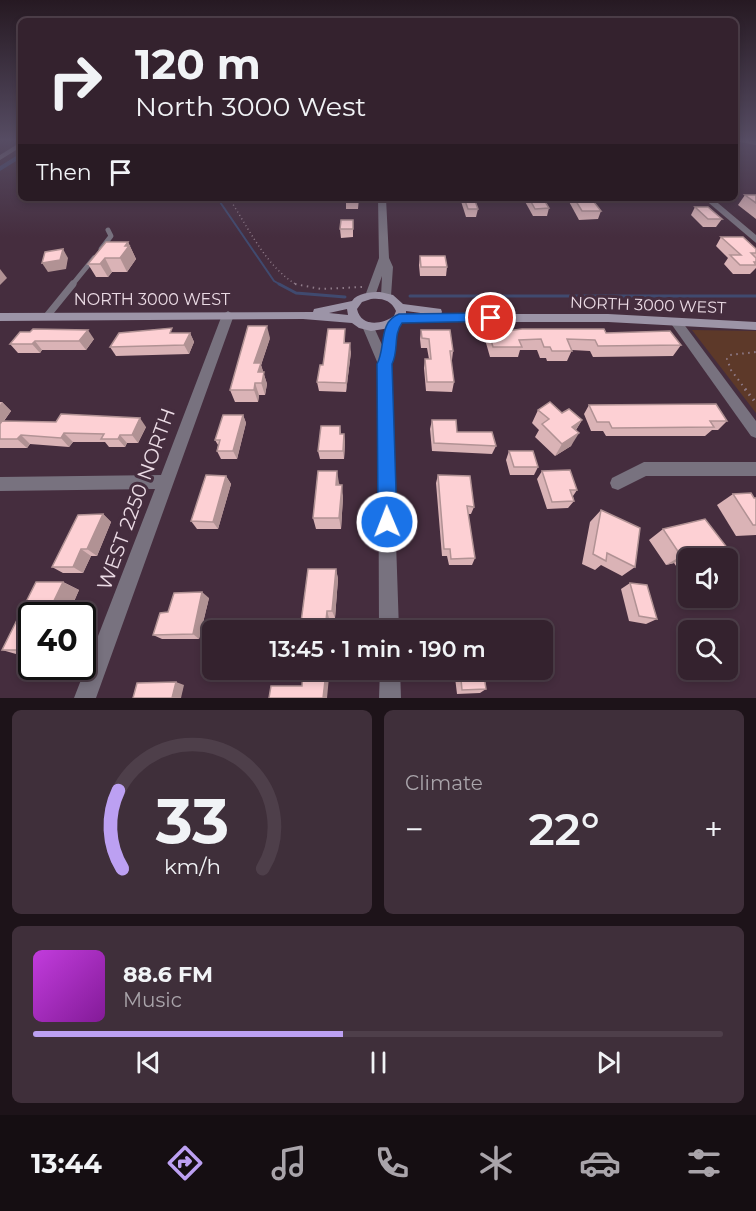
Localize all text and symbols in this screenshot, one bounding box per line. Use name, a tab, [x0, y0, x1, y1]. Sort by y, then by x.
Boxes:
text: 120 m	[135, 38, 261, 90]
icon: right	[36, 42, 114, 120]
text: North 3000 West	[135, 90, 366, 123]
icon: arrive	[104, 156, 137, 189]
text: Then	[36, 159, 92, 186]
street label: NORTH 3000 WEST	[74, 290, 231, 309]
pin	[465, 292, 516, 343]
street label: NORTH 3000 WEST	[570, 293, 727, 317]
icon: arrive	[474, 301, 507, 334]
street label: WEST 2250 NORTH	[92, 405, 180, 593]
position arrow	[355, 490, 419, 554]
map controls	[678, 548, 738, 680]
button: sound	[678, 548, 738, 608]
speed limit sign: 40	[18, 602, 96, 680]
button: search	[678, 620, 738, 680]
text: 13:45 · 1 min · 190 m	[269, 636, 486, 663]
text: Climate	[405, 771, 483, 795]
text: 33	[154, 783, 229, 859]
text: 22°	[528, 801, 600, 856]
text: −	[405, 809, 424, 849]
text: +	[704, 809, 723, 849]
text: km/h	[163, 853, 221, 879]
text: 88.6 FM	[123, 961, 213, 988]
text: Music	[123, 988, 182, 1012]
icon: previous	[132, 1046, 165, 1079]
icon: pause	[362, 1046, 395, 1079]
icon: next	[592, 1046, 625, 1079]
icon: directions	[164, 1142, 206, 1184]
icon: music	[268, 1142, 310, 1184]
icon: phone	[371, 1142, 413, 1184]
icon: climate	[475, 1142, 517, 1184]
icon: car	[579, 1142, 621, 1184]
icon: filters	[683, 1142, 725, 1184]
text: 13:44	[31, 1147, 102, 1180]

